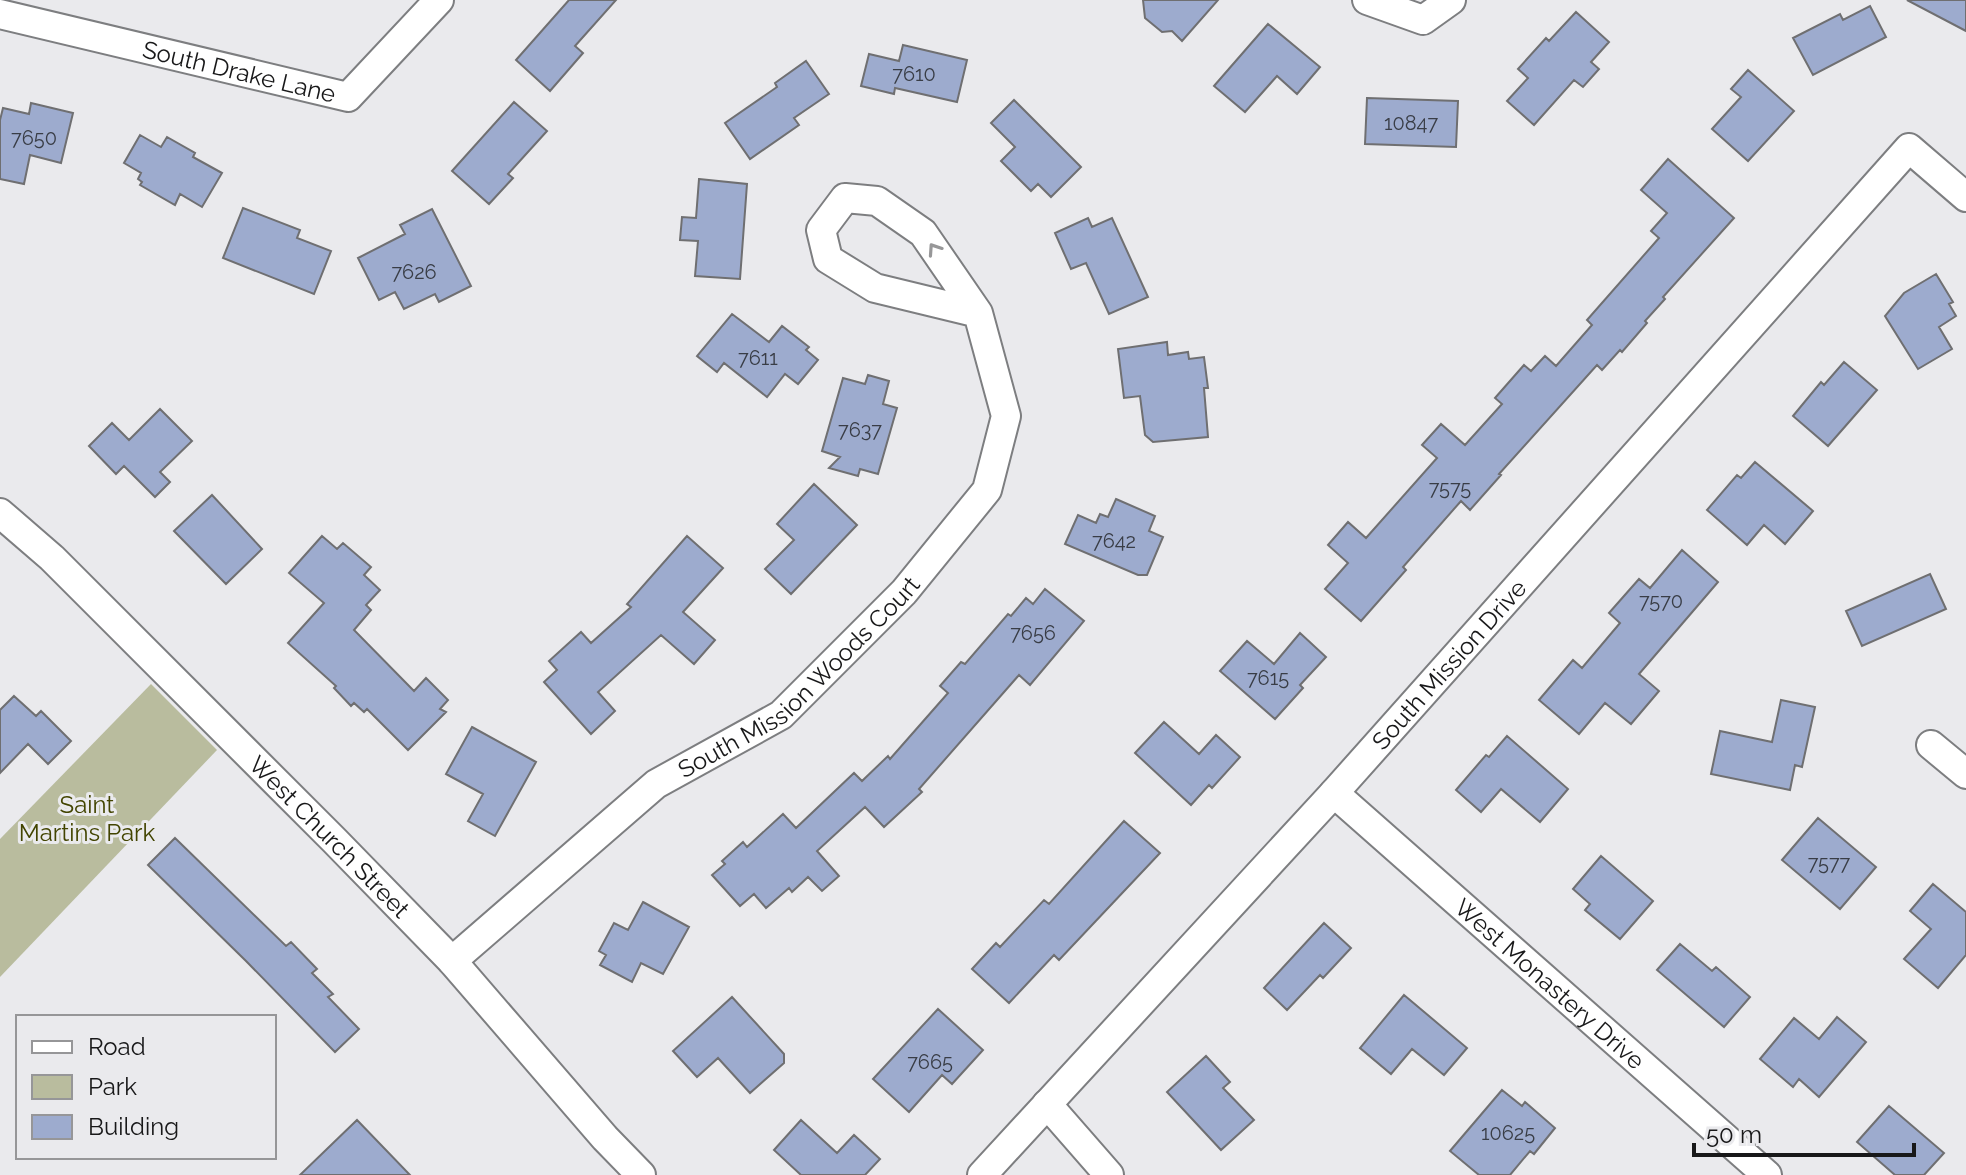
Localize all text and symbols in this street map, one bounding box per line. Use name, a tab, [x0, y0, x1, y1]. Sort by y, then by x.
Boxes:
street label: South Drake Lane	[140, 34, 339, 108]
house number: 7610	[892, 62, 936, 86]
house number: 10847	[1384, 111, 1438, 135]
house number: 7650	[11, 126, 57, 150]
one-way arrow	[929, 243, 944, 257]
house number: 7626	[391, 260, 437, 284]
house number: 7611	[738, 346, 778, 370]
house number: 7637	[838, 418, 882, 442]
house number: 7575	[1429, 476, 1471, 500]
house number: 7642	[1092, 529, 1136, 553]
street label: South Mission Woods Court	[673, 570, 925, 784]
street label: South Mission Drive	[1366, 573, 1532, 755]
house number: 7570	[1639, 589, 1683, 613]
house number: 7656	[1010, 621, 1056, 645]
house number: 7615	[1247, 666, 1289, 690]
street label: West Church Street	[243, 749, 416, 923]
park label: Saint Martins Park	[19, 790, 155, 847]
house number: 7577	[1808, 851, 1851, 875]
street label: West Monastery Drive	[1449, 892, 1651, 1075]
legend	[16, 1015, 276, 1159]
text: Road	[88, 1032, 146, 1061]
house number: 7665	[907, 1050, 953, 1074]
text: Park	[88, 1072, 137, 1101]
scale bar	[1694, 1107, 1914, 1157]
text: Building	[88, 1112, 179, 1141]
text: 50 m	[1706, 1120, 1762, 1149]
house number: 10625	[1481, 1121, 1535, 1145]

